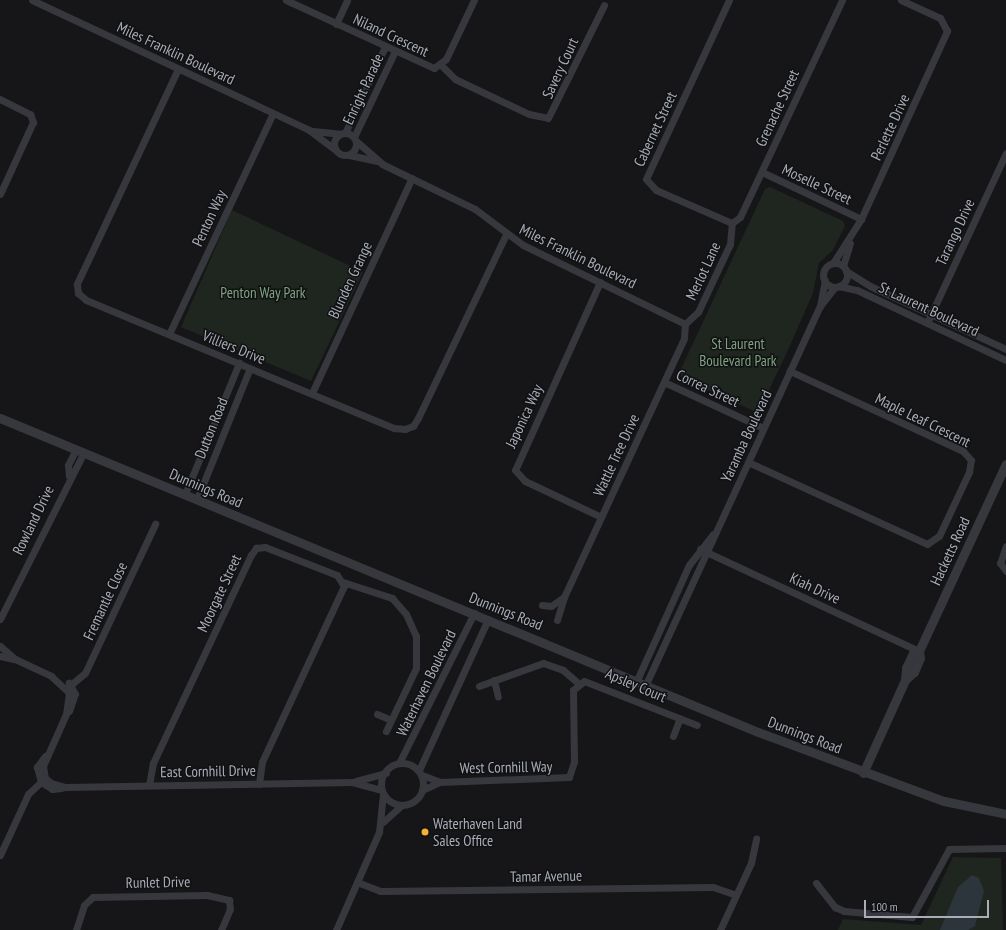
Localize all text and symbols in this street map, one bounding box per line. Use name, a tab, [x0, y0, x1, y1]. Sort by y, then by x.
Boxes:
street label: Niland Crescent	[350, 10, 432, 60]
street label: Miles Franklin Boulevard	[114, 18, 238, 88]
street label: Savery Court	[538, 35, 582, 101]
street label: Enright Parade	[339, 51, 387, 127]
street label: Grenache Street	[751, 67, 803, 149]
street label: Cabernet Street	[630, 89, 680, 169]
street label: Perlette Drive	[867, 91, 913, 163]
street label: Moselle Street	[779, 160, 855, 208]
street label: Penton Way	[188, 187, 230, 249]
street label: Tarango Drive	[932, 196, 978, 268]
street label: Miles Franklin Boulevard	[517, 220, 639, 292]
street label: Blunden Grange	[324, 239, 376, 321]
street label: Merlot Lane	[682, 239, 724, 303]
street label: St Laurent Boulevard	[876, 278, 982, 340]
park label: Penton Way Park	[220, 284, 306, 302]
street label: Villiers Drive	[200, 326, 268, 368]
park label: St Laurent Boulevard Park	[699, 334, 777, 369]
street label: Correa Street	[674, 366, 742, 410]
street label: Japonica Way	[501, 381, 547, 451]
street label: Yaramba Boulevard	[717, 387, 775, 485]
street label: Maple Leaf Crescent	[872, 389, 974, 451]
street label: Dutton Road	[191, 395, 231, 461]
street label: Wattle Tree Drive	[589, 411, 643, 499]
street label: Dunnings Road	[167, 465, 245, 511]
street label: Rowland Drive	[9, 482, 57, 558]
street label: Hacketts Road	[926, 514, 974, 588]
street label: Moorgate Street	[193, 551, 245, 635]
street label: Fremantle Close	[79, 559, 131, 643]
street label: Kiah Drive	[787, 568, 843, 608]
street label: Dunnings Road	[467, 588, 545, 634]
street label: Waterhaven Boulevard	[392, 627, 460, 739]
street label: Apsley Court	[603, 664, 669, 706]
street label: Dunnings Road	[765, 713, 845, 757]
street label: West Cornhill Way	[459, 757, 553, 777]
street label: East Cornhill Drive	[160, 761, 256, 781]
place label: Waterhaven Land Sales Office	[433, 814, 522, 849]
marker: Waterhaven Land Sales Office	[420, 827, 430, 837]
street label: Tamar Avenue	[510, 866, 582, 886]
street label: Runlet Drive	[126, 872, 190, 892]
scale bar	[866, 892, 991, 918]
text: 100 m	[871, 899, 898, 914]

